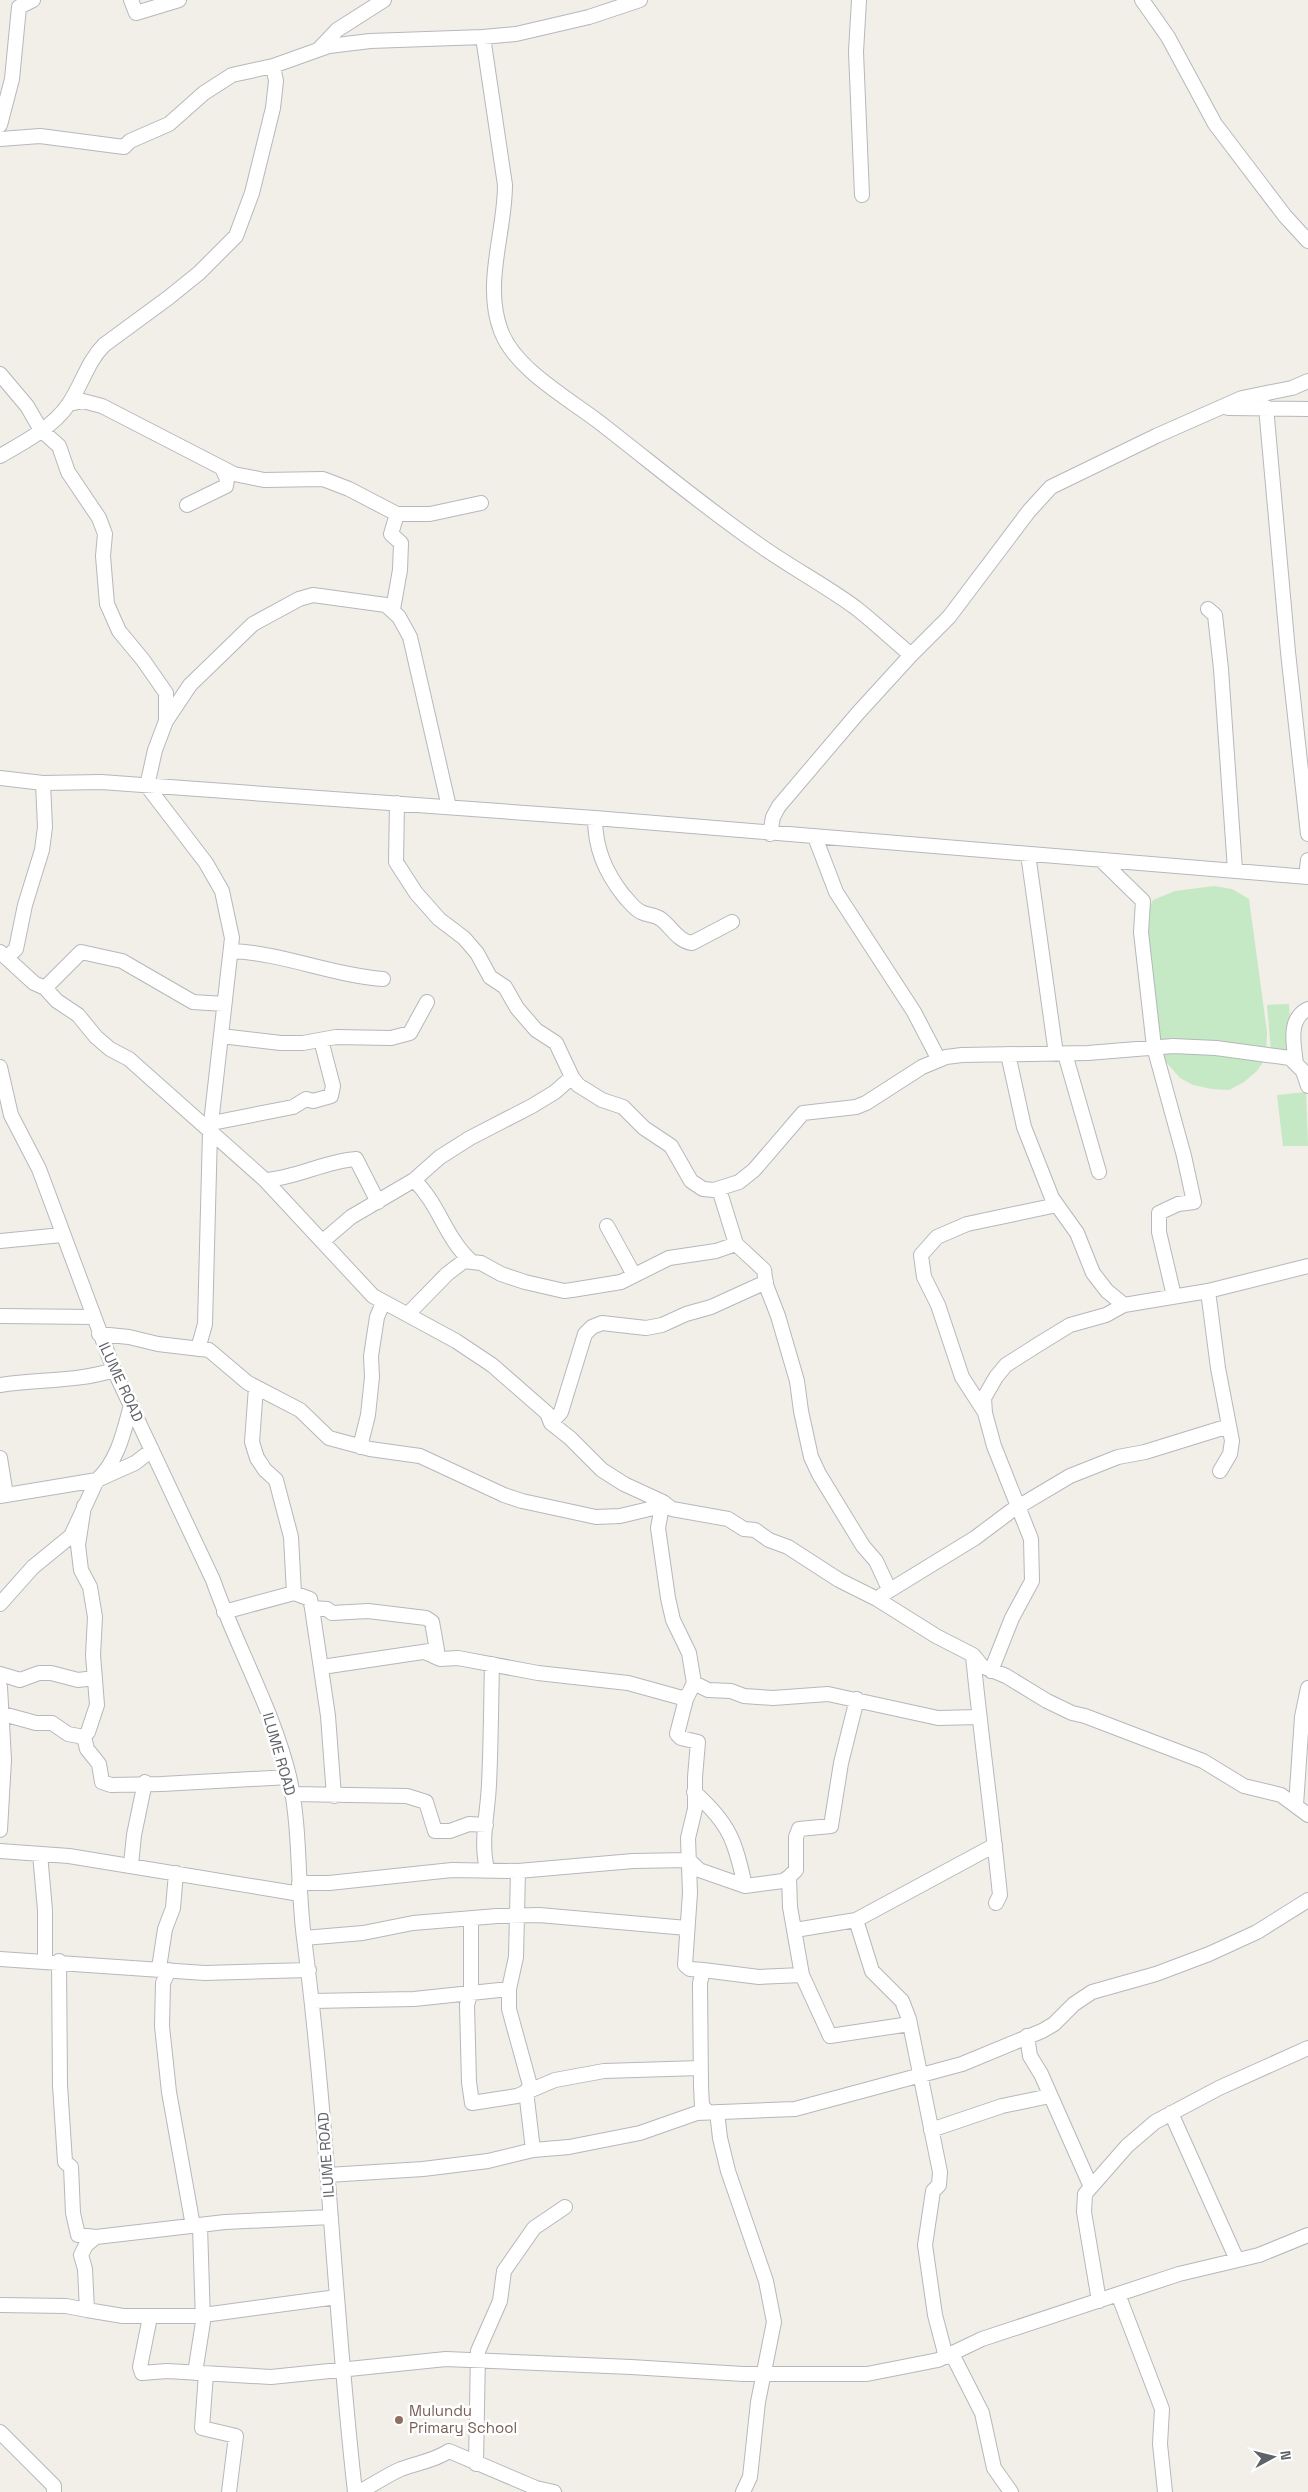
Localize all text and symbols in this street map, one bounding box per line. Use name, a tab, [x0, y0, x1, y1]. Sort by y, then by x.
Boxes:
street label: ILUME ROAD	[95, 1339, 148, 1425]
street label: ILUME ROAD	[259, 1710, 300, 1798]
street label: ILUME ROAD	[313, 2112, 338, 2198]
place label: Mulundu Primary School	[409, 2401, 517, 2437]
marker: Mulundu Primary School	[393, 2414, 405, 2426]
north arrow	[1248, 2432, 1298, 2482]
text: N	[1276, 2450, 1295, 2461]

